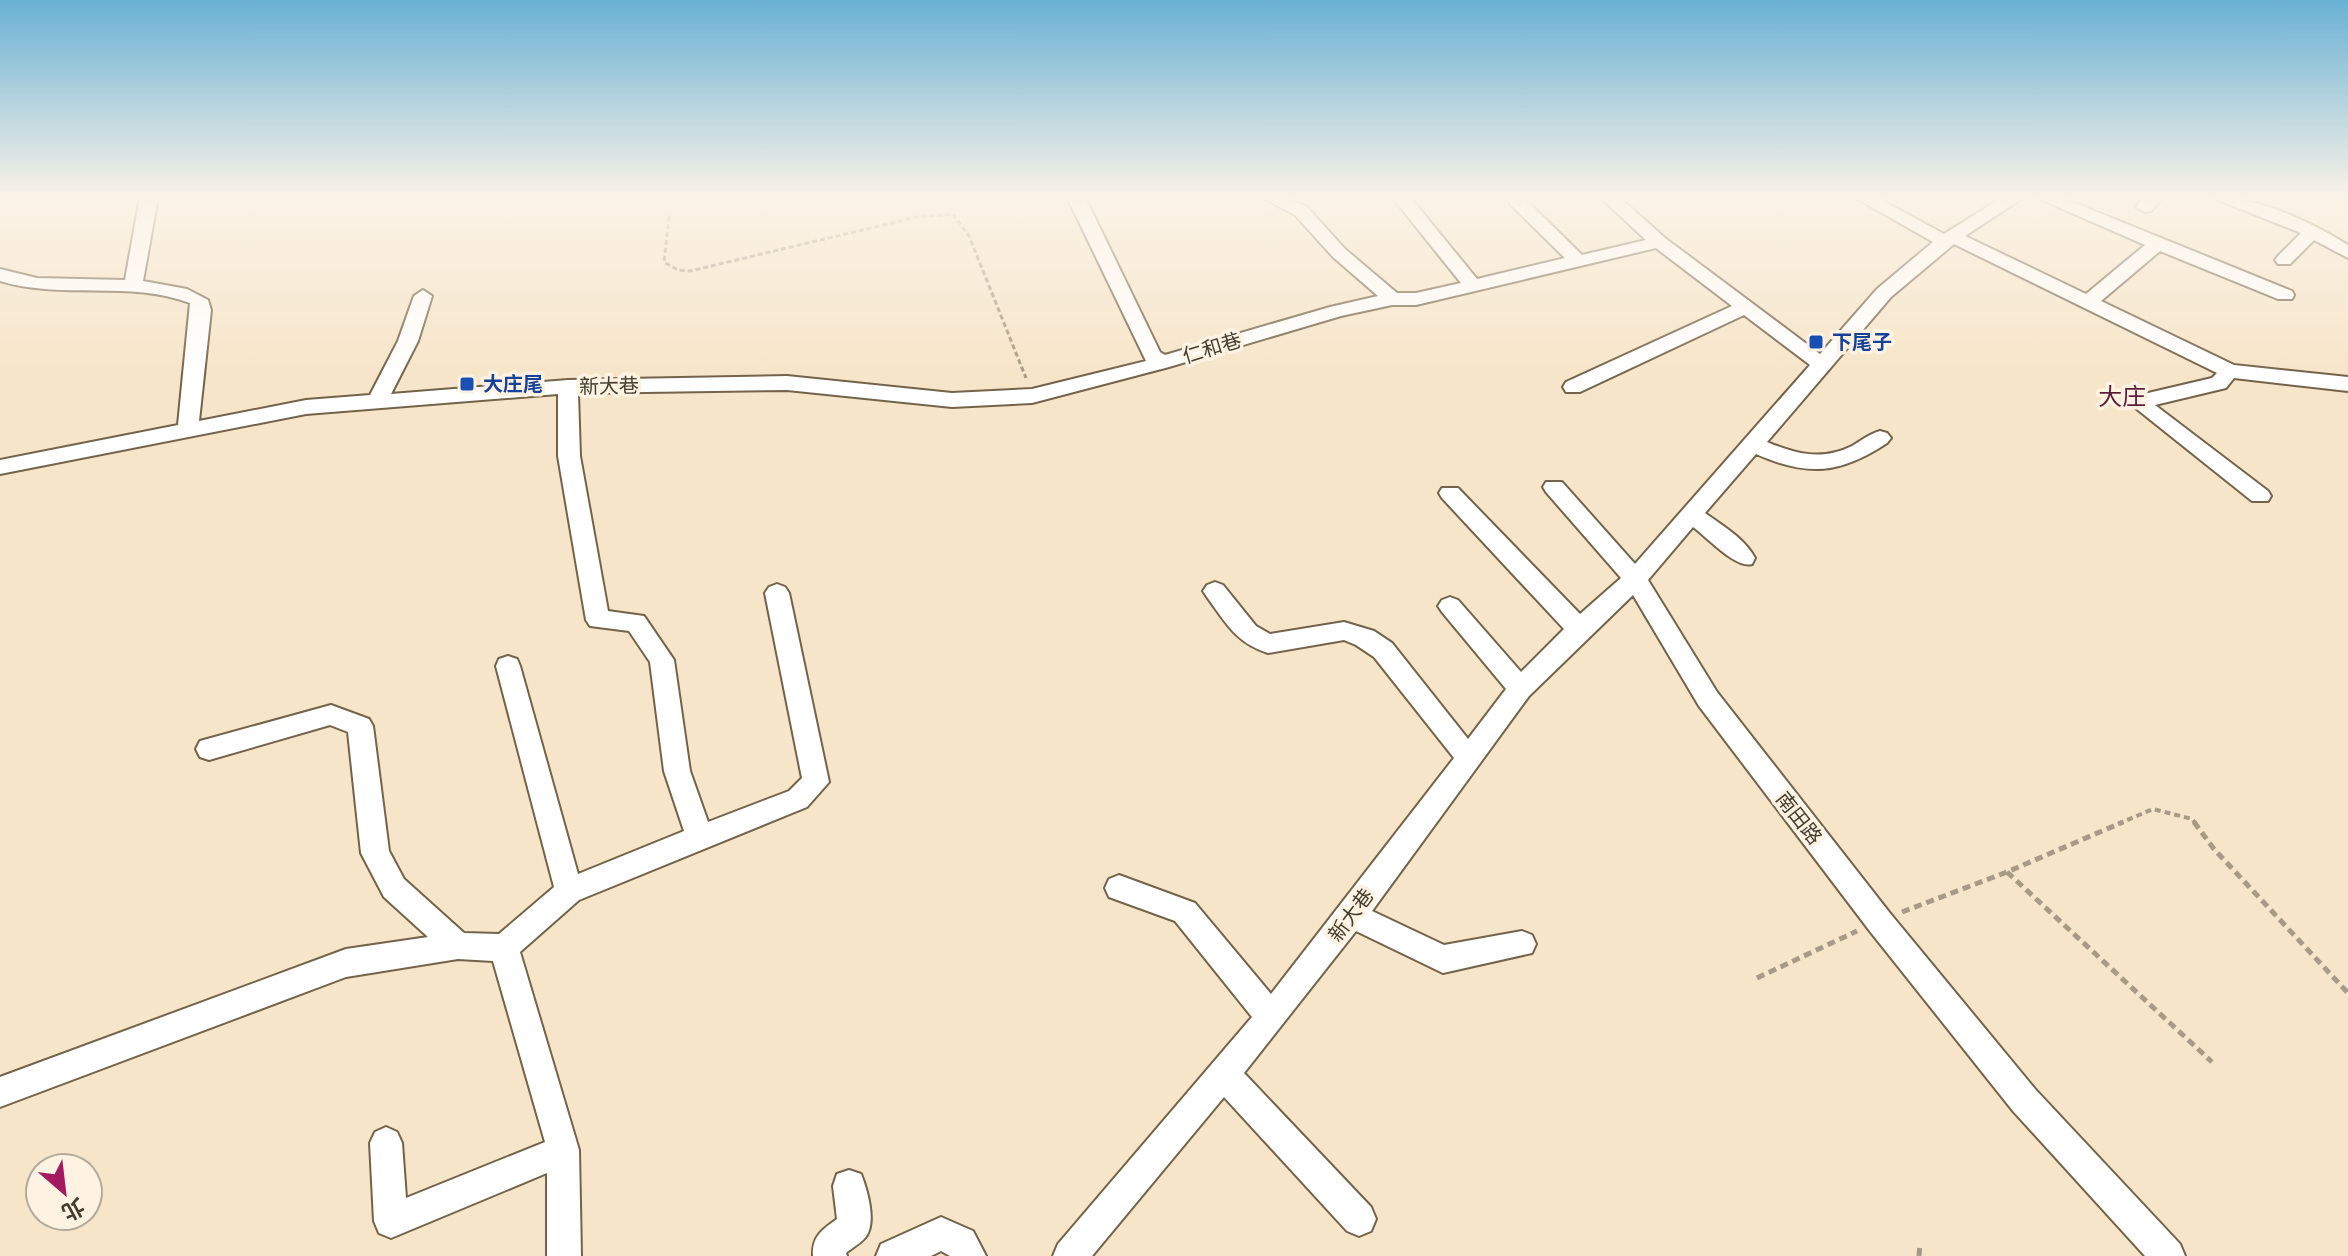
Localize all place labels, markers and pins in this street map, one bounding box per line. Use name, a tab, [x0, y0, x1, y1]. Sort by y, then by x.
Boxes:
place label: 下尾子	[1832, 330, 1892, 354]
marker: 下尾子	[1807, 333, 1825, 351]
place label: 大庄尾	[483, 372, 543, 396]
marker: 大庄尾	[458, 375, 476, 393]

